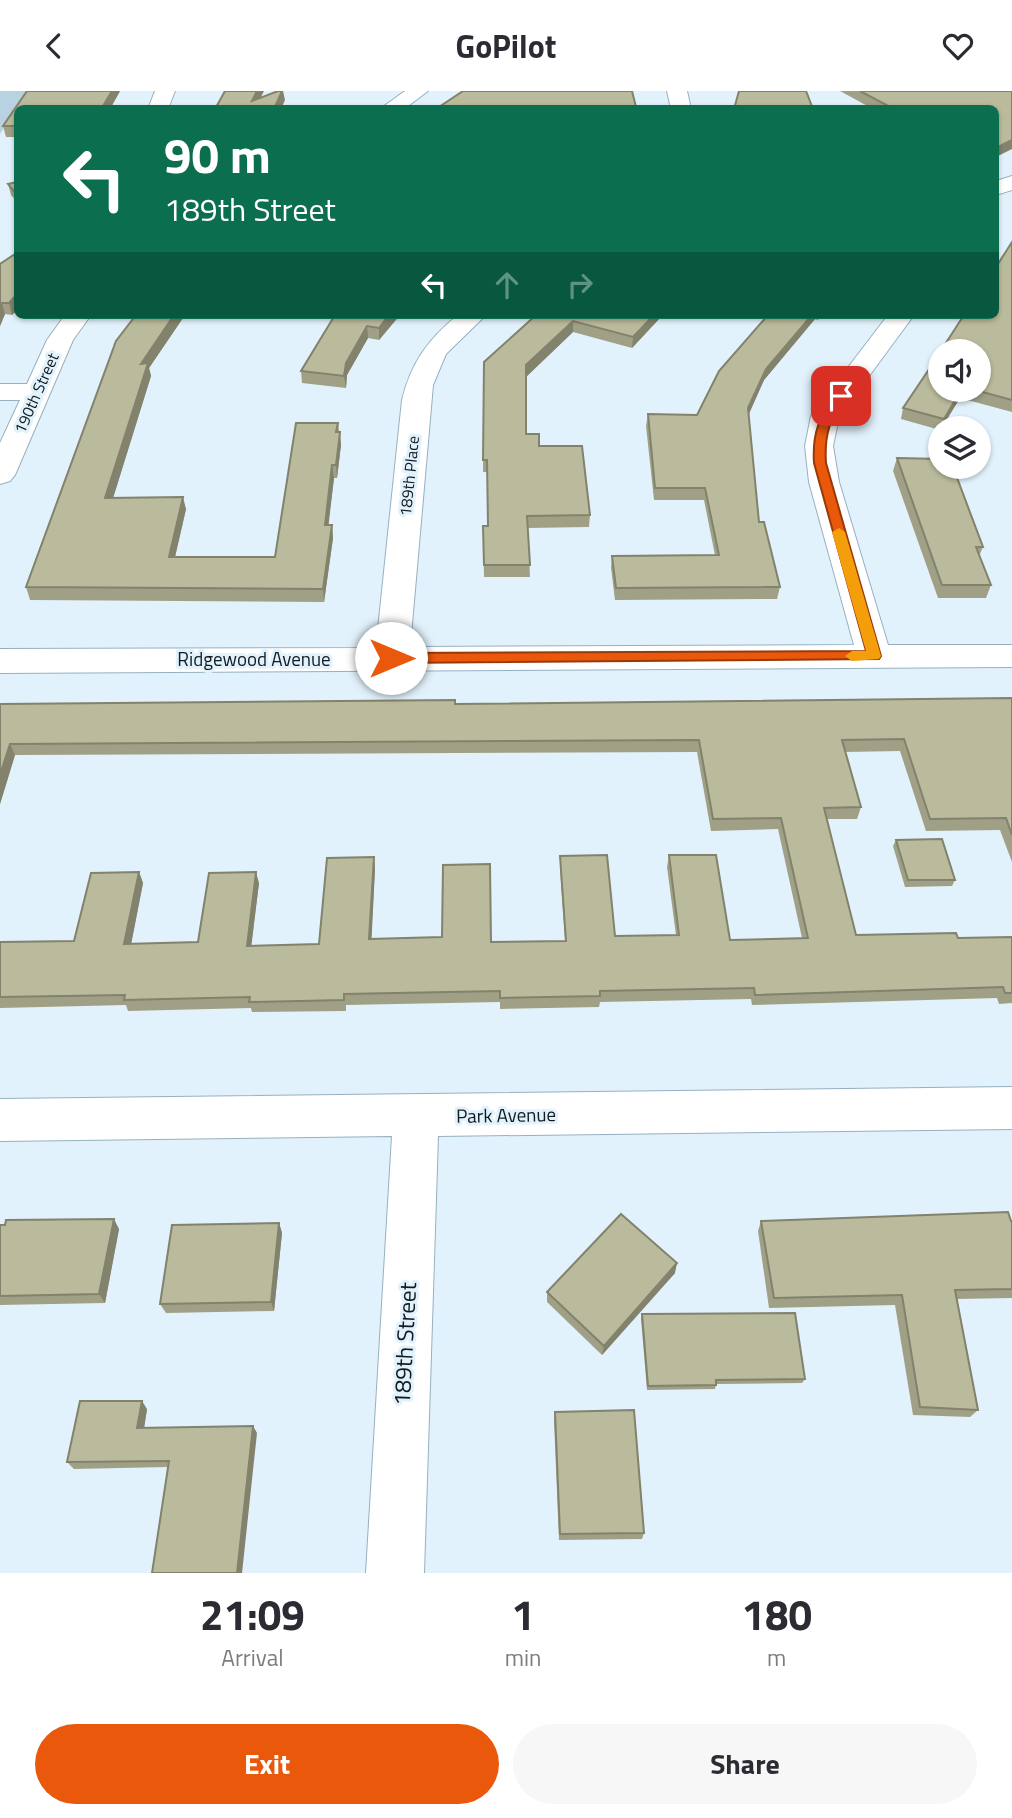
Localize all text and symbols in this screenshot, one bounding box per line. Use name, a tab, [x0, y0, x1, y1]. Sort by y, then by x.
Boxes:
text: GoPilot	[456, 22, 556, 70]
icon: back	[35, 27, 73, 65]
icon: heart	[939, 27, 977, 65]
text: 90 m	[164, 117, 271, 192]
icon: left	[49, 133, 140, 224]
text: 189th Street	[164, 185, 336, 233]
icon: left	[415, 266, 453, 304]
icon: ahead	[488, 266, 526, 304]
icon: right	[561, 266, 599, 304]
map controls	[928, 339, 991, 479]
button: sound	[928, 339, 991, 402]
street label: 190th Street	[8, 349, 65, 437]
pin	[811, 366, 871, 426]
icon: arrive	[822, 377, 860, 415]
button: layers	[928, 416, 991, 479]
street label: 189th Place	[393, 435, 425, 517]
position arrow	[354, 621, 428, 695]
street label: Ridgewood Avenue	[177, 644, 331, 673]
street label: Park Avenue	[456, 1099, 556, 1130]
street label: 189th Street	[384, 1281, 425, 1407]
text: 21:09	[200, 1582, 305, 1646]
text: 1	[511, 1582, 535, 1646]
text: 180	[741, 1582, 812, 1646]
text: Arrival	[221, 1640, 284, 1675]
text: min	[505, 1640, 541, 1675]
text: m	[767, 1640, 786, 1675]
button: Exit	[35, 1724, 499, 1804]
button: Share	[513, 1724, 977, 1804]

